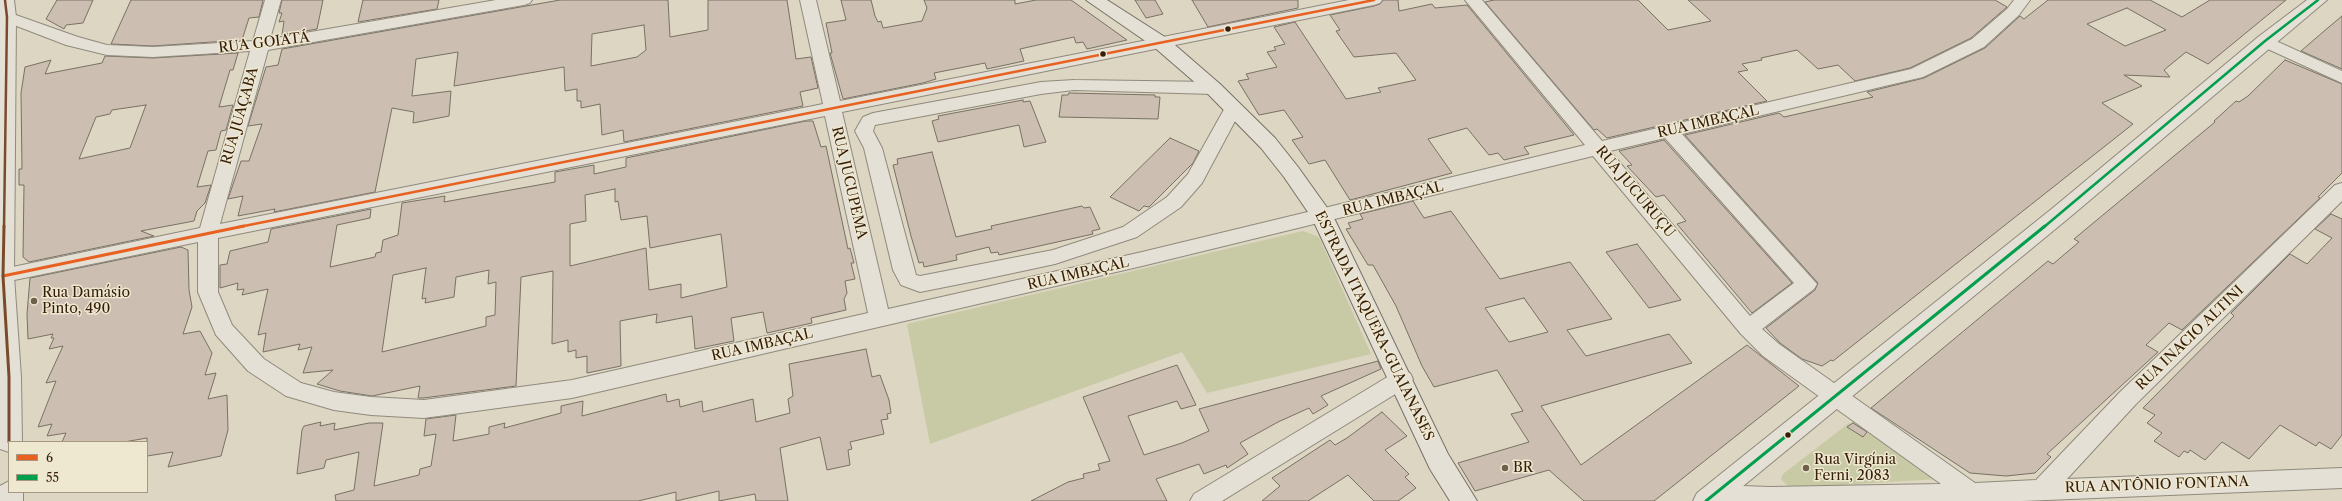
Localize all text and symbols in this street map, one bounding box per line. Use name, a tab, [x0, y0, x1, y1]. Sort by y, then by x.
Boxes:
unlabelled marker	[1223, 24, 1233, 34]
street label: RUA GOIATÁ	[217, 29, 311, 57]
unlabelled marker	[1098, 49, 1108, 59]
street label: RUA JUAÇABA	[218, 65, 262, 167]
street label: RUA IMBAÇAL	[1656, 102, 1760, 142]
street label: RUA JUCUPEMA	[828, 125, 870, 241]
street label: RUA JUCURUÇU	[1592, 143, 1678, 241]
street label: RUA IMBAÇAL	[1341, 178, 1445, 220]
street label: ESTRADA ITAQUERA-GUAIANASES	[1311, 208, 1437, 444]
street label: RUA IMBAÇAL	[1026, 254, 1130, 294]
street label: RUA INACIO ALTINI	[2133, 282, 2247, 394]
place label: Rua Damásio Pinto, 490	[42, 285, 130, 318]
marker: Rua Damásio Pinto, 490	[29, 296, 39, 306]
street label: RUA IMBAÇAL	[710, 325, 814, 365]
unlabelled marker	[1783, 430, 1793, 440]
legend	[8, 441, 148, 493]
text: 6	[46, 450, 53, 465]
place label: Rua Virgínia Ferni, 2083	[1814, 452, 1896, 484]
place label: BR	[1513, 460, 1533, 476]
marker: BR	[1500, 463, 1510, 473]
marker: Rua Virgínia Ferni, 2083	[1801, 463, 1811, 473]
text: 55	[46, 470, 59, 485]
street label: RUA ANTÔNIO FONTANA	[2065, 473, 2249, 497]

